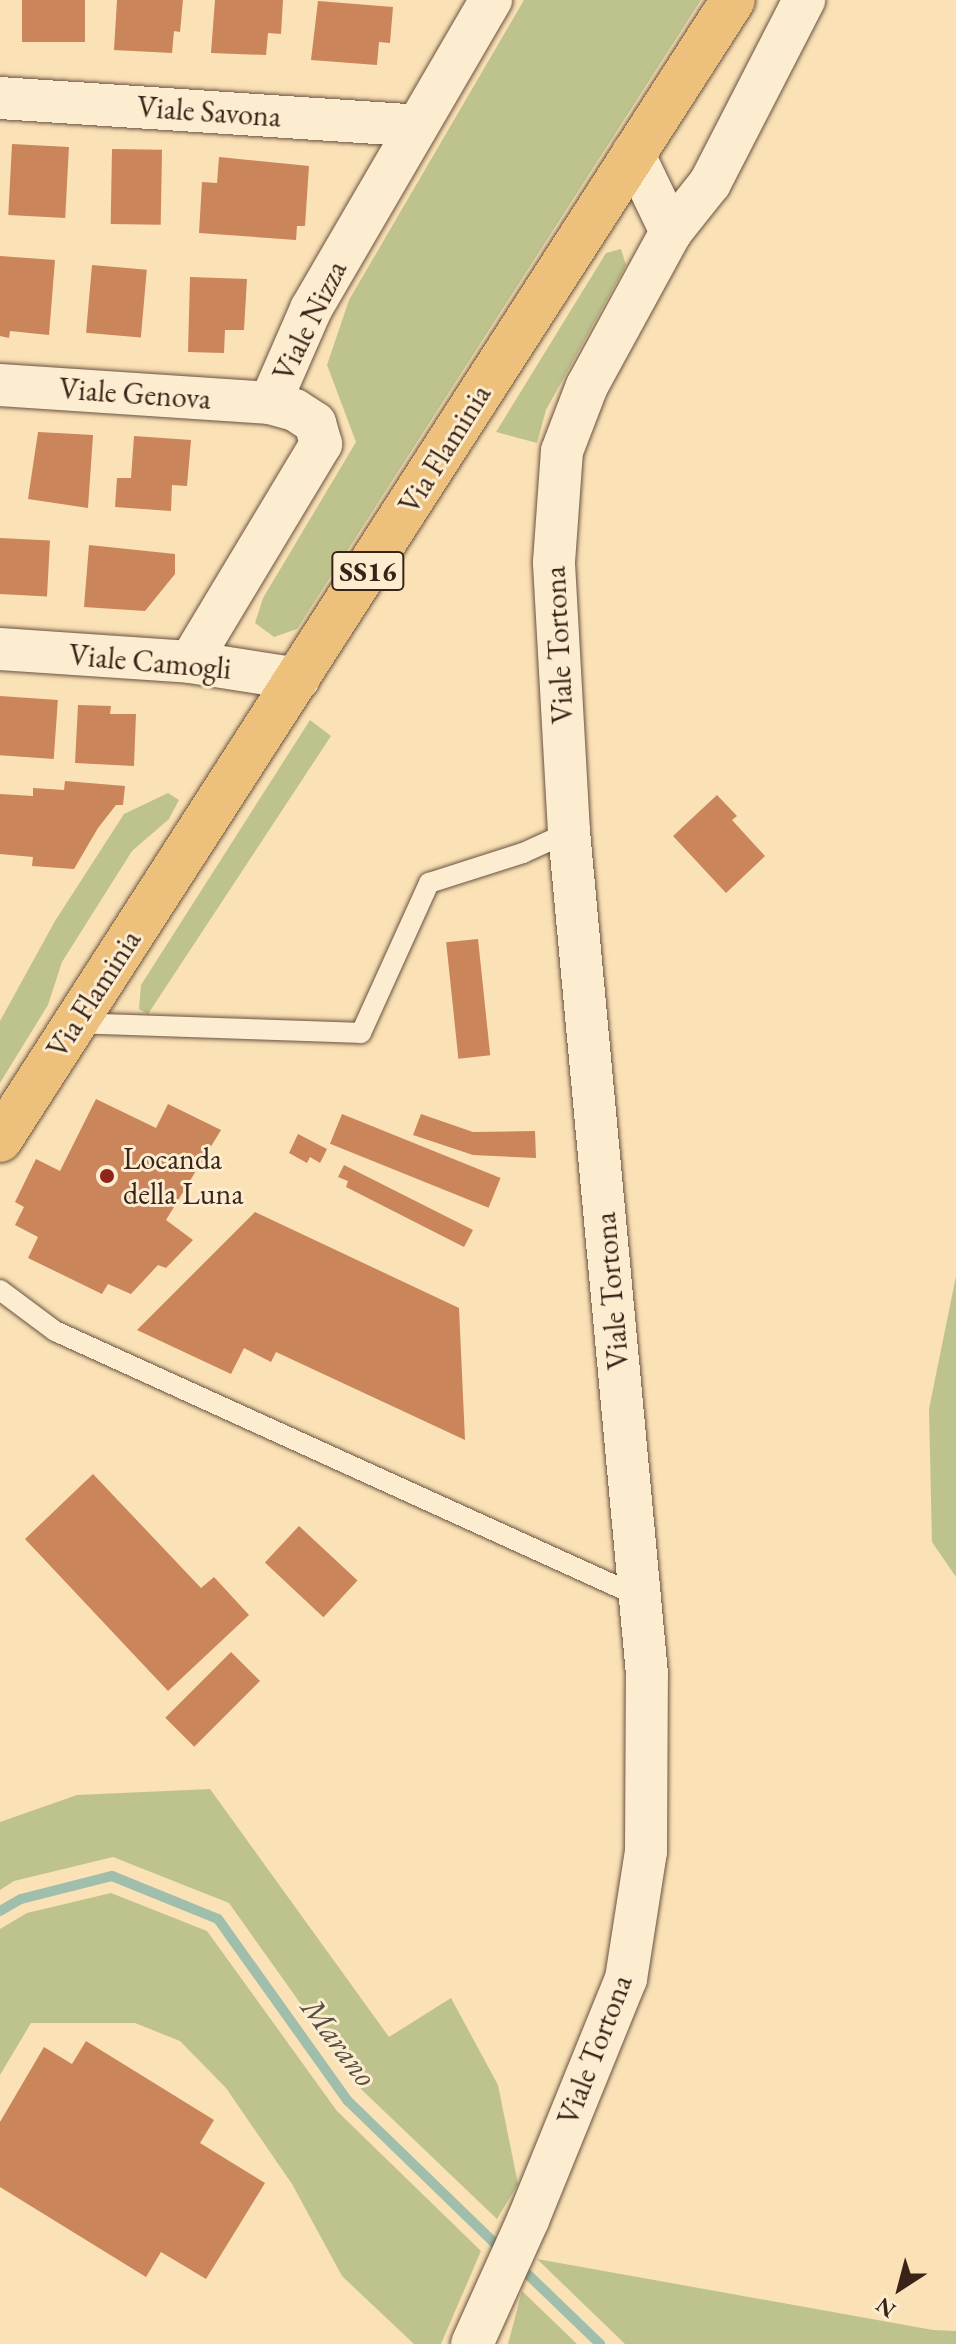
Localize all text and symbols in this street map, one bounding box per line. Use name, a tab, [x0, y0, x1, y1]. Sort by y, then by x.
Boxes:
street label: Viale Savona	[136, 89, 282, 135]
street label: Viale Nizza	[265, 255, 355, 387]
street label: Viale Genova	[58, 371, 212, 417]
street label: Via Flaminia	[391, 378, 499, 520]
road number: SS16	[330, 547, 406, 595]
street label: Viale Tortona	[537, 565, 581, 725]
street label: Viale Camogli	[67, 637, 233, 687]
street label: Via Flaminia	[39, 923, 149, 1065]
place label: Locanda della Luna	[123, 1141, 243, 1212]
marker: Locanda della Luna	[98, 1167, 116, 1185]
street label: Viale Tortona	[587, 1211, 637, 1371]
street label: Viale Tortona	[550, 1970, 640, 2130]
water label: Marano	[293, 1990, 385, 2094]
north arrow	[860, 2248, 940, 2328]
text: N	[870, 2291, 901, 2325]

